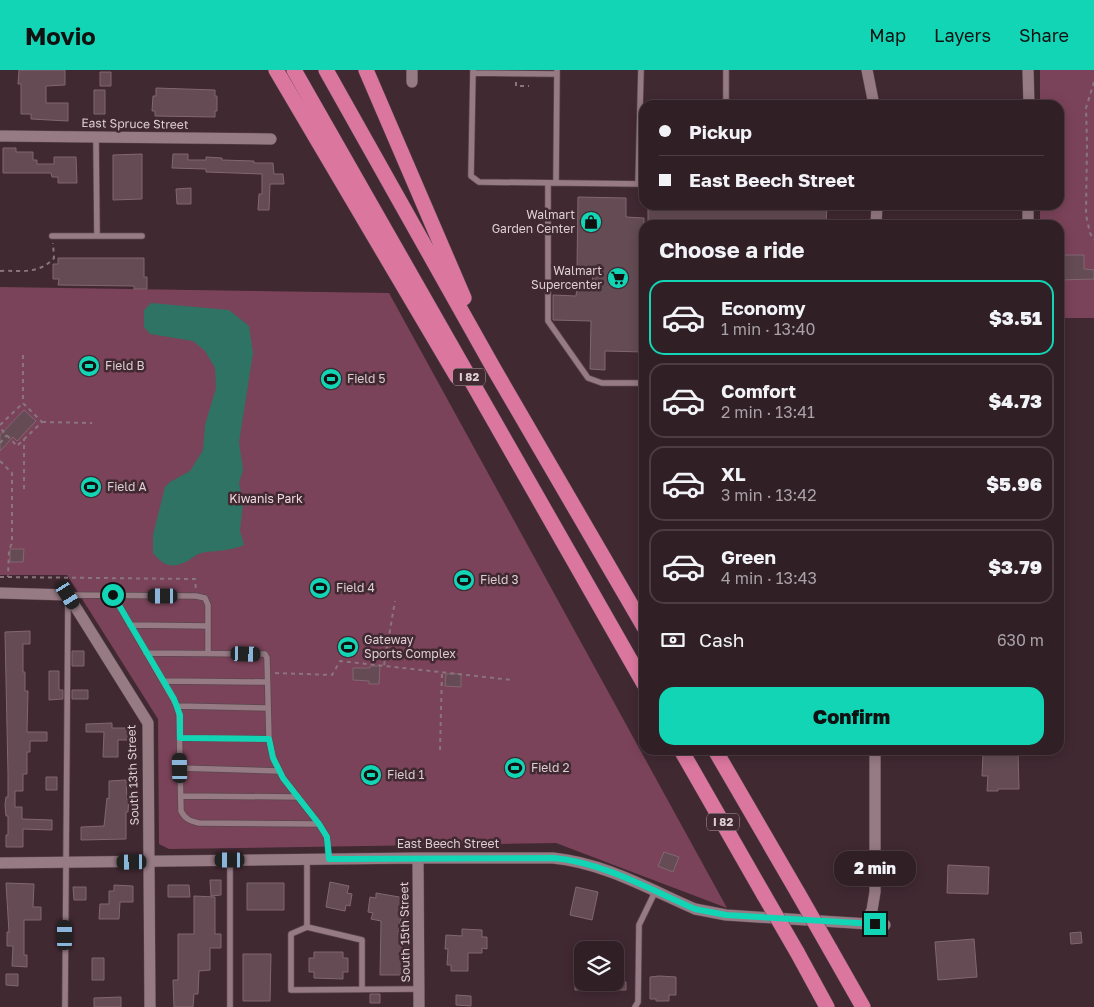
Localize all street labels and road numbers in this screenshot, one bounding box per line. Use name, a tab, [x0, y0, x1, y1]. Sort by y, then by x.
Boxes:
street label: East Spruce Street	[81, 115, 189, 132]
road number: I 82	[453, 368, 485, 386]
street label: South 13th Street	[123, 724, 142, 826]
road number: I 82	[707, 814, 739, 830]
street label: East Beech Street	[397, 836, 499, 851]
street label: South 15th Street	[396, 881, 413, 983]

